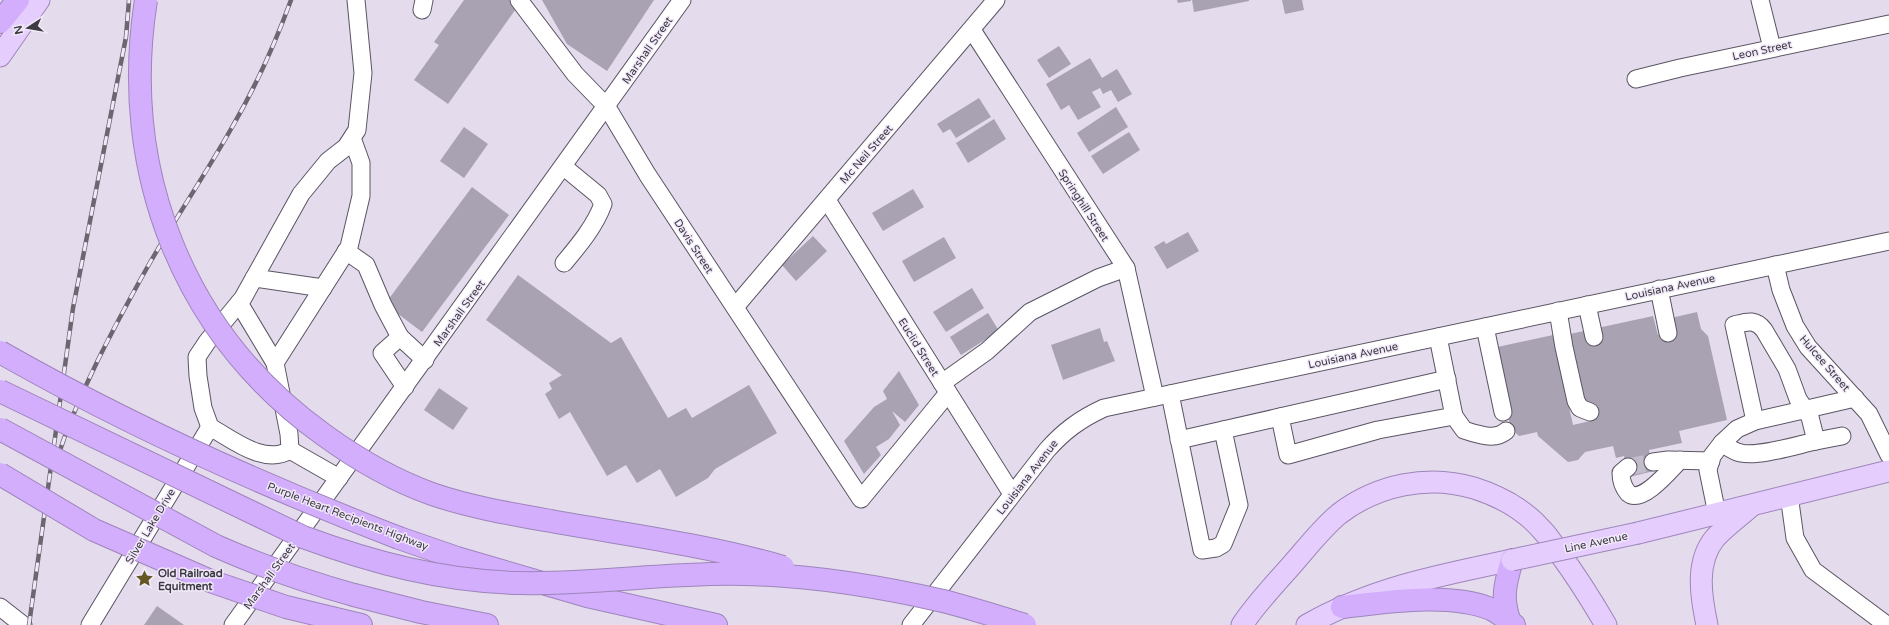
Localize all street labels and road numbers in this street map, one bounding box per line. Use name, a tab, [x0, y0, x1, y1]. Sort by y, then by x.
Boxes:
street label: Marshall Street	[619, 14, 675, 86]
street label: Leon Street	[1731, 38, 1793, 63]
street label: Mc Neil Street	[837, 122, 896, 186]
street label: Springhill Street	[1055, 167, 1112, 244]
street label: Davis Street	[671, 217, 716, 276]
street label: Louisiana Avenue	[1624, 272, 1716, 303]
street label: Marshall Street	[431, 278, 488, 349]
street label: Euclid Street	[896, 316, 942, 379]
street label: Hulcee Street	[1797, 333, 1853, 394]
street label: Louisiana Avenue	[1307, 340, 1399, 371]
street label: Louisiana Avenue	[994, 437, 1061, 517]
street label: Purple Heart Recipients Highway	[265, 480, 430, 553]
street label: Silver Lake Drive	[123, 486, 178, 566]
street label: Line Avenue	[1563, 529, 1629, 556]
street label: Marshall Street	[241, 541, 298, 612]

